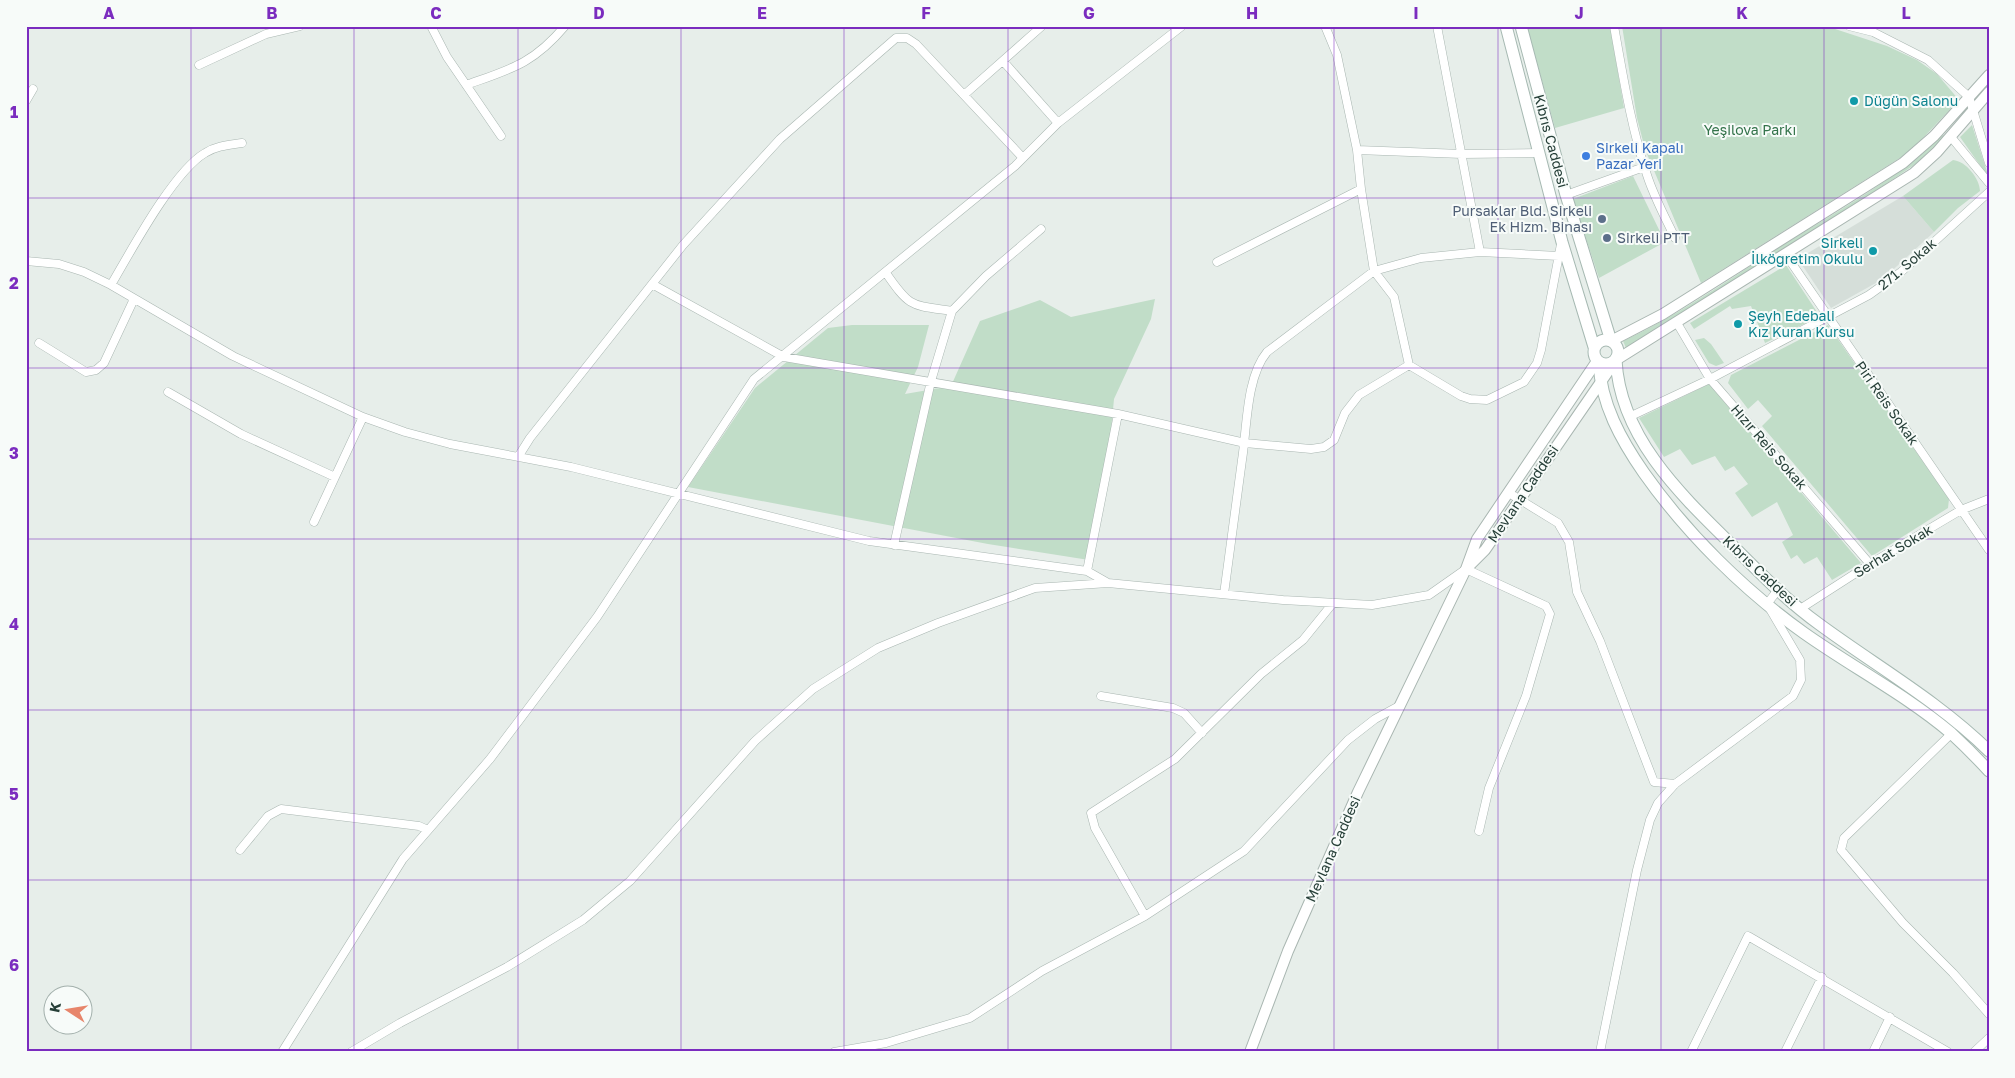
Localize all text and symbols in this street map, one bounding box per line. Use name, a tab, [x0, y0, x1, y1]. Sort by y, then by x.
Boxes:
text: A	[103, 3, 115, 23]
text: B	[266, 3, 278, 23]
text: C	[430, 3, 442, 23]
text: D	[593, 3, 605, 23]
text: E	[757, 3, 767, 23]
text: F	[921, 3, 931, 23]
text: G	[1083, 3, 1095, 23]
text: H	[1246, 3, 1258, 23]
text: I	[1413, 3, 1419, 23]
text: J	[1574, 3, 1584, 23]
text: K	[1736, 3, 1748, 23]
text: L	[1901, 3, 1911, 23]
street label: Kıbrıs Caddesi	[1531, 92, 1572, 189]
place label: Düğün Salonu	[1864, 92, 1958, 109]
marker: Düğün Salonu	[1848, 95, 1860, 107]
text: 1	[10, 102, 18, 122]
park label: Yeşilova Parkı	[1704, 121, 1796, 138]
place label: Sirkeli Kapalı Pazar Yeri	[1596, 139, 1684, 172]
marker: Sirkeli Kapalı Pazar Yeri	[1580, 150, 1592, 162]
place label: Pursaklar Bld. Sirkeli Ek Hizm. Binası	[1452, 202, 1592, 235]
marker: Pursaklar Bld. Sirkeli Ek Hizm. Binası	[1596, 213, 1608, 225]
place label: Sirkeli PTT	[1617, 229, 1690, 246]
marker: Sirkeli PTT	[1601, 232, 1613, 244]
place label: Sirkeli İlköğretim Okulu	[1751, 234, 1863, 267]
street label: 271. Sokak	[1874, 234, 1939, 293]
marker: Sirkeli İlköğretim Okulu	[1867, 245, 1879, 257]
text: 2	[9, 273, 19, 293]
place label: Şeyh Edebali Kız Kuran Kursu	[1748, 307, 1854, 340]
marker: Şeyh Edebali Kız Kuran Kursu	[1732, 318, 1744, 330]
street label: Piri Reis Sokak	[1852, 357, 1923, 448]
street label: Hızır Reis Sokak	[1728, 401, 1811, 493]
street label: Mevlana Caddesi	[1484, 442, 1562, 546]
text: 3	[9, 443, 19, 463]
street label: Serhat Sokak	[1850, 520, 1935, 581]
street label: Kıbrıs Caddesi	[1719, 532, 1801, 610]
text: 4	[9, 614, 19, 634]
text: 5	[9, 784, 19, 804]
street label: Mevlana Caddesi	[1302, 793, 1364, 904]
text: 6	[9, 955, 19, 975]
north arrow	[42, 986, 92, 1036]
text: K	[45, 1000, 64, 1014]

